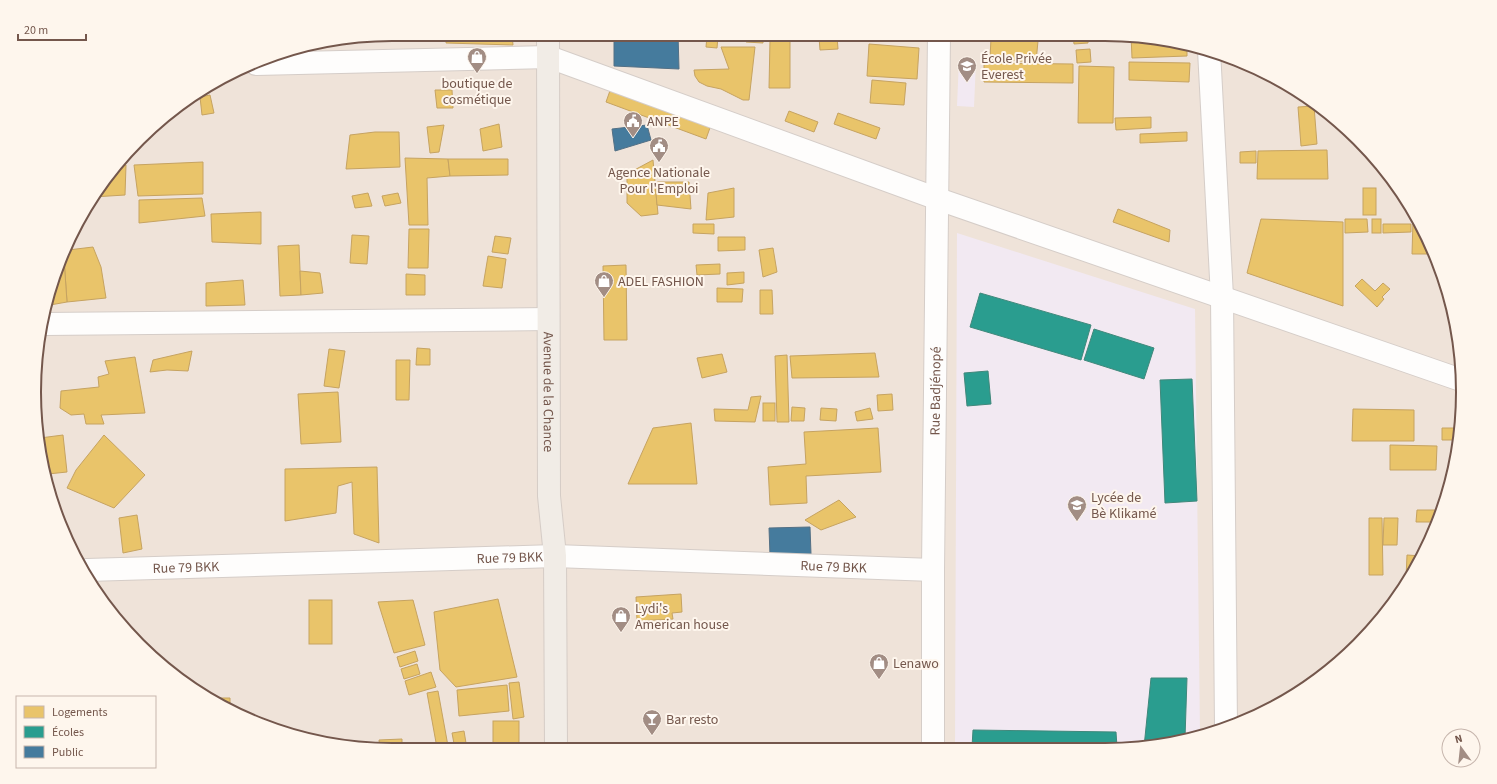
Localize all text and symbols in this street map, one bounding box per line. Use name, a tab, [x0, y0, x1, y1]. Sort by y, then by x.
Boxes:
scale bar	[18, 16, 86, 42]
text: 20 m	[24, 22, 48, 39]
shop icon: boutique de cosmétique	[466, 46, 488, 74]
place label: École Privée Everest	[981, 49, 1052, 85]
school or university icon: École Privée Everest	[956, 55, 978, 83]
place label: boutique de cosmétique	[442, 74, 513, 110]
public building icon: ANPE	[622, 110, 644, 138]
place label: ANPE	[647, 112, 679, 132]
public building icon: Agence Nationale Pour l'Emploi	[648, 135, 670, 163]
place label: Agence Nationale Pour l'Emploi	[608, 163, 710, 199]
shop icon: ADEL FASHION	[593, 270, 615, 298]
place label: ADEL FASHION	[618, 272, 704, 292]
street label: Avenue de la Chance	[538, 332, 558, 452]
street label: Rue Badjénopé	[926, 346, 947, 436]
place label: Lycée de Bè Klikamé	[1091, 488, 1157, 524]
school or university icon: Lycée de Bè Klikamé	[1066, 494, 1088, 522]
street label: Rue 79 BKK	[476, 547, 544, 569]
street label: Rue 79 BKK	[800, 556, 868, 579]
street label: Rue 79 BKK	[152, 557, 220, 579]
place label: Lydi's American house	[635, 599, 729, 635]
shop icon: Lydi's American house	[610, 605, 632, 633]
shop icon: Lenawo	[868, 652, 890, 680]
place label: Lenawo	[893, 654, 939, 674]
legend	[16, 696, 156, 768]
text: Logements	[52, 704, 107, 721]
bar icon: Bar resto	[641, 708, 663, 736]
place label: Bar resto	[666, 710, 718, 730]
text: Écoles	[52, 724, 84, 741]
north arrow	[1441, 728, 1481, 768]
text: N	[1453, 731, 1464, 747]
text: Public	[52, 744, 84, 761]

